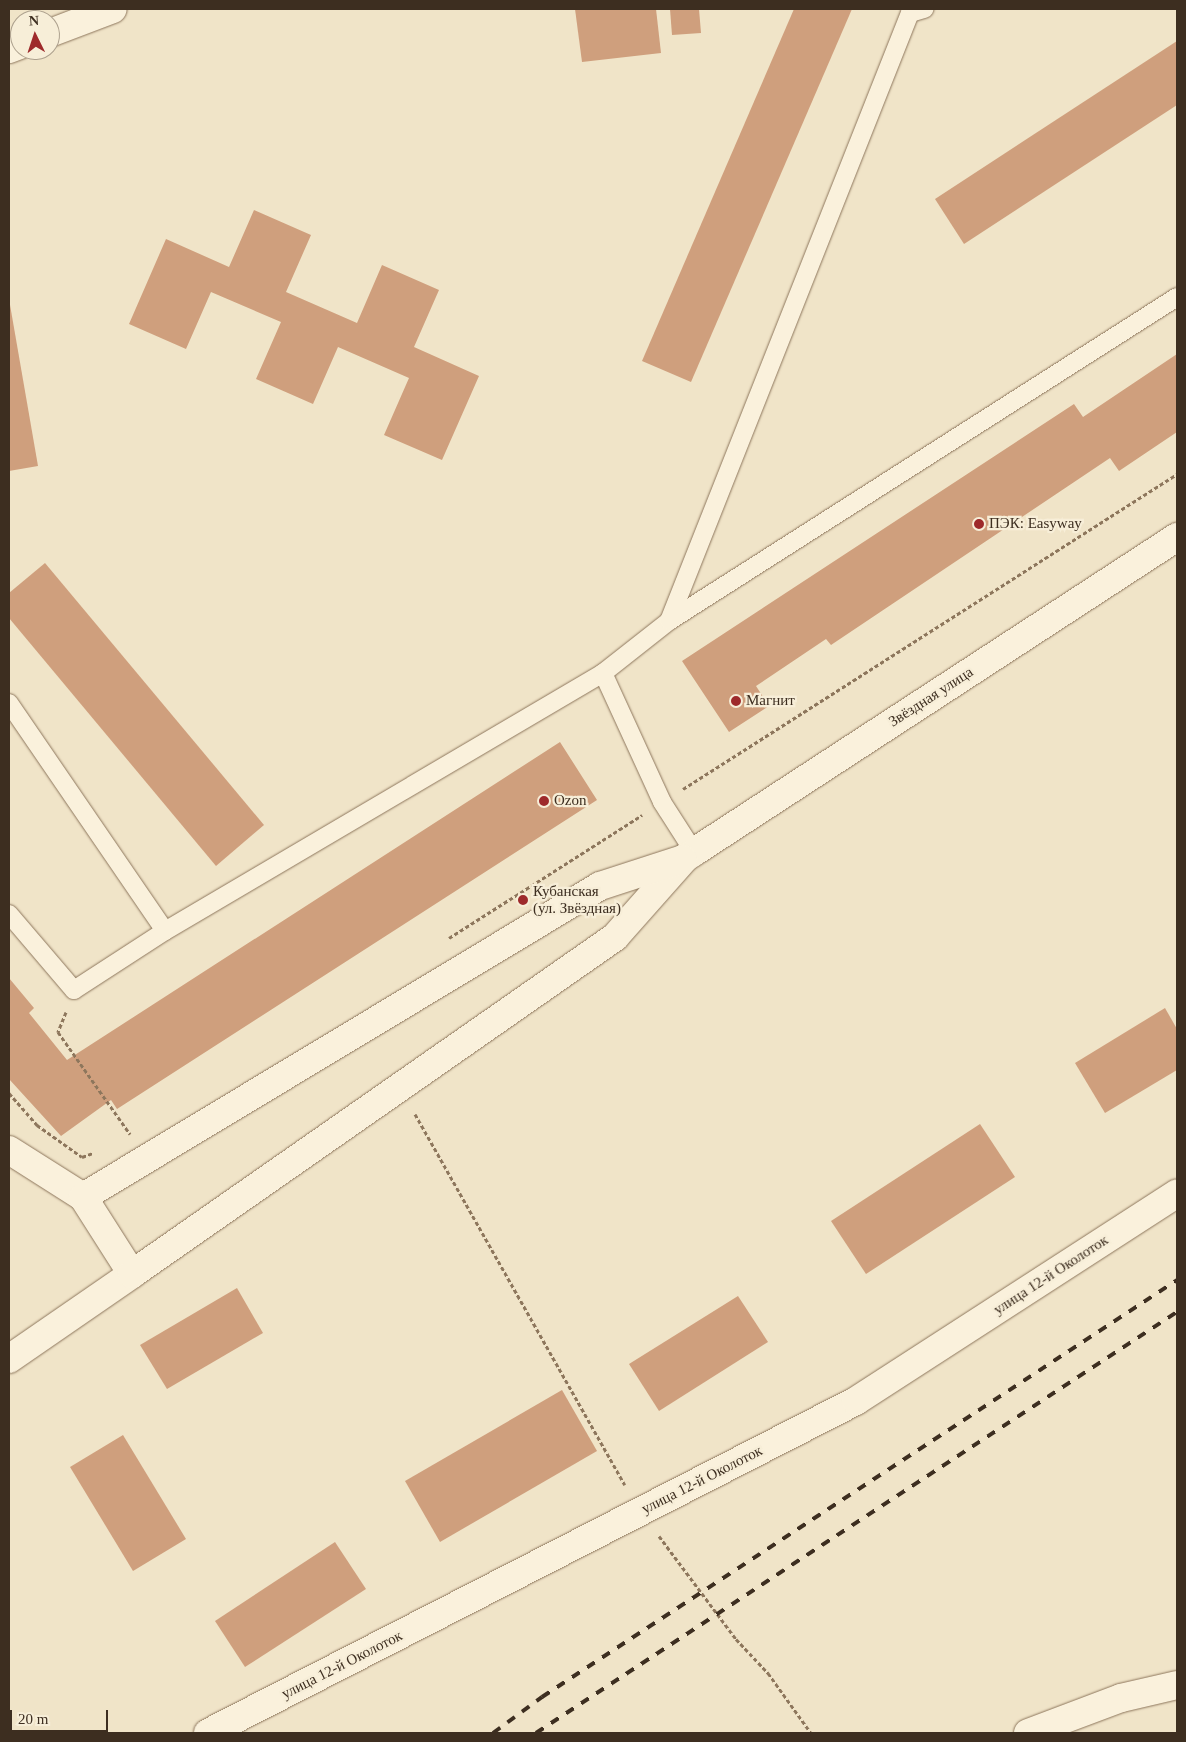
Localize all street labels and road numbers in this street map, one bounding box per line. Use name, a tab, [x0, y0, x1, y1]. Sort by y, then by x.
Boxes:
street label: Звёздная улица	[885, 663, 977, 731]
street label: улица 12-й Околоток	[990, 1231, 1112, 1319]
street label: улица 12-й Околоток	[639, 1442, 765, 1518]
street label: улица 12-й Околоток	[279, 1627, 405, 1703]

